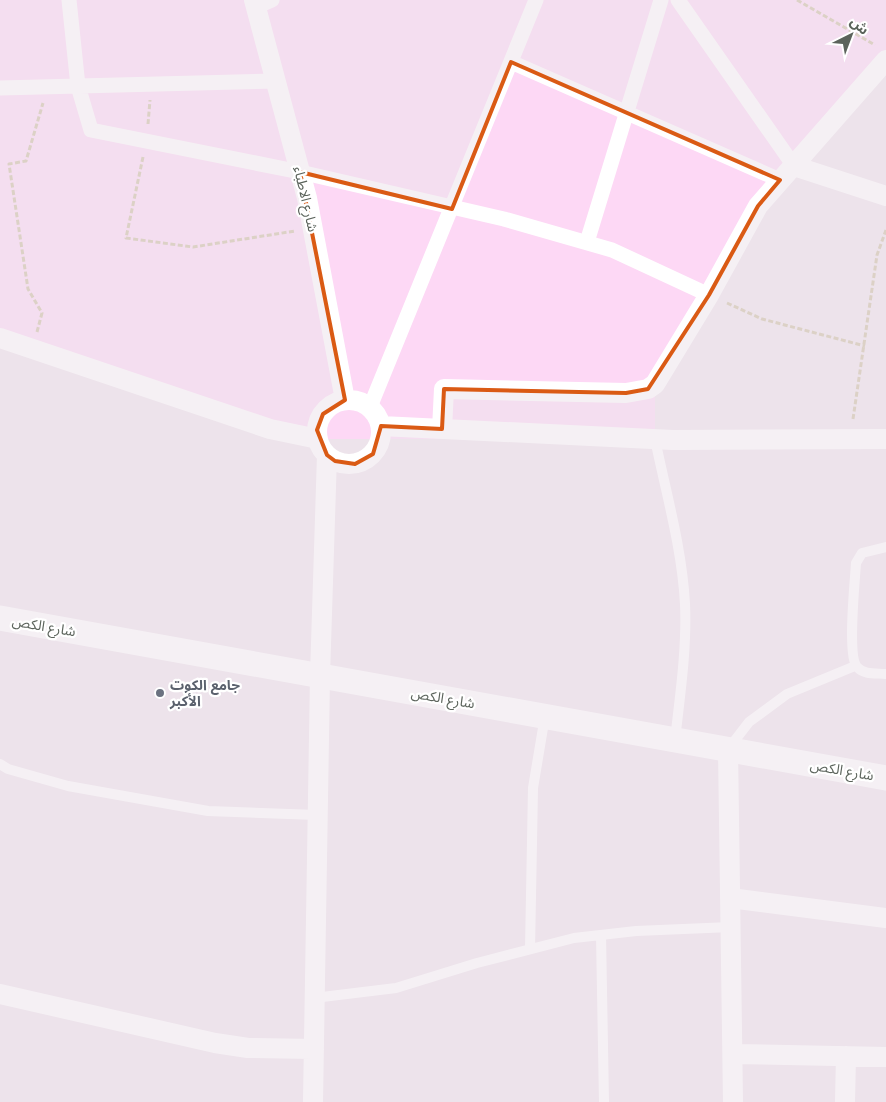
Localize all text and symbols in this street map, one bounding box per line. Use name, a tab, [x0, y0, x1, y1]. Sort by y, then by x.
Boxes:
north arrow	[826, 10, 876, 60]
text: ش	[847, 13, 872, 38]
street label: شارع الاطباء	[288, 165, 321, 234]
street label: شارع الكص	[10, 613, 77, 642]
place label: جامع الكوت الأكبر	[169, 677, 240, 710]
street label: شارع الكص	[409, 685, 476, 714]
marker: جامع الكوت الأكبر	[154, 687, 166, 699]
street label: شارع الكص	[808, 757, 875, 786]

